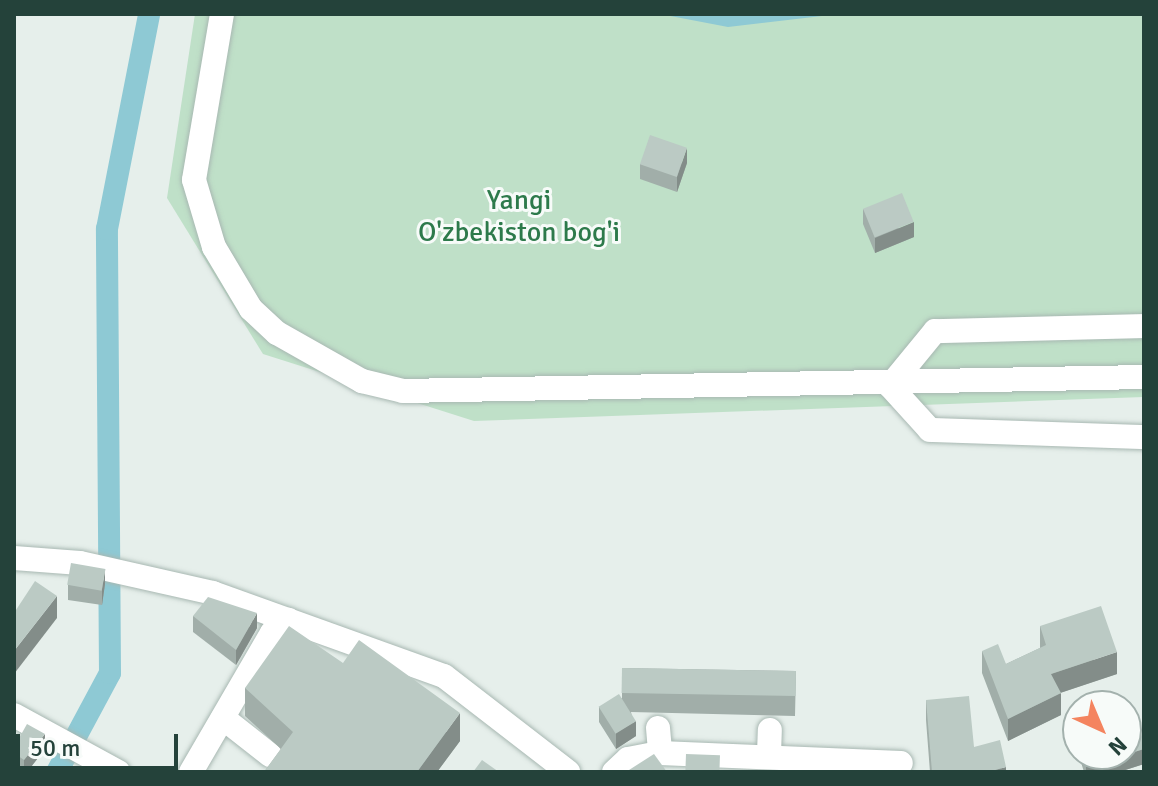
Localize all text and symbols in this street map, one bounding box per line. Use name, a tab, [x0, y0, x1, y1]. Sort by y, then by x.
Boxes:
park label: Yangi O'zbekiston bog'i	[418, 183, 620, 249]
north arrow	[1062, 690, 1142, 770]
scale bar	[20, 718, 182, 768]
text: N	[1103, 731, 1133, 761]
text: 50 m	[30, 733, 80, 763]

